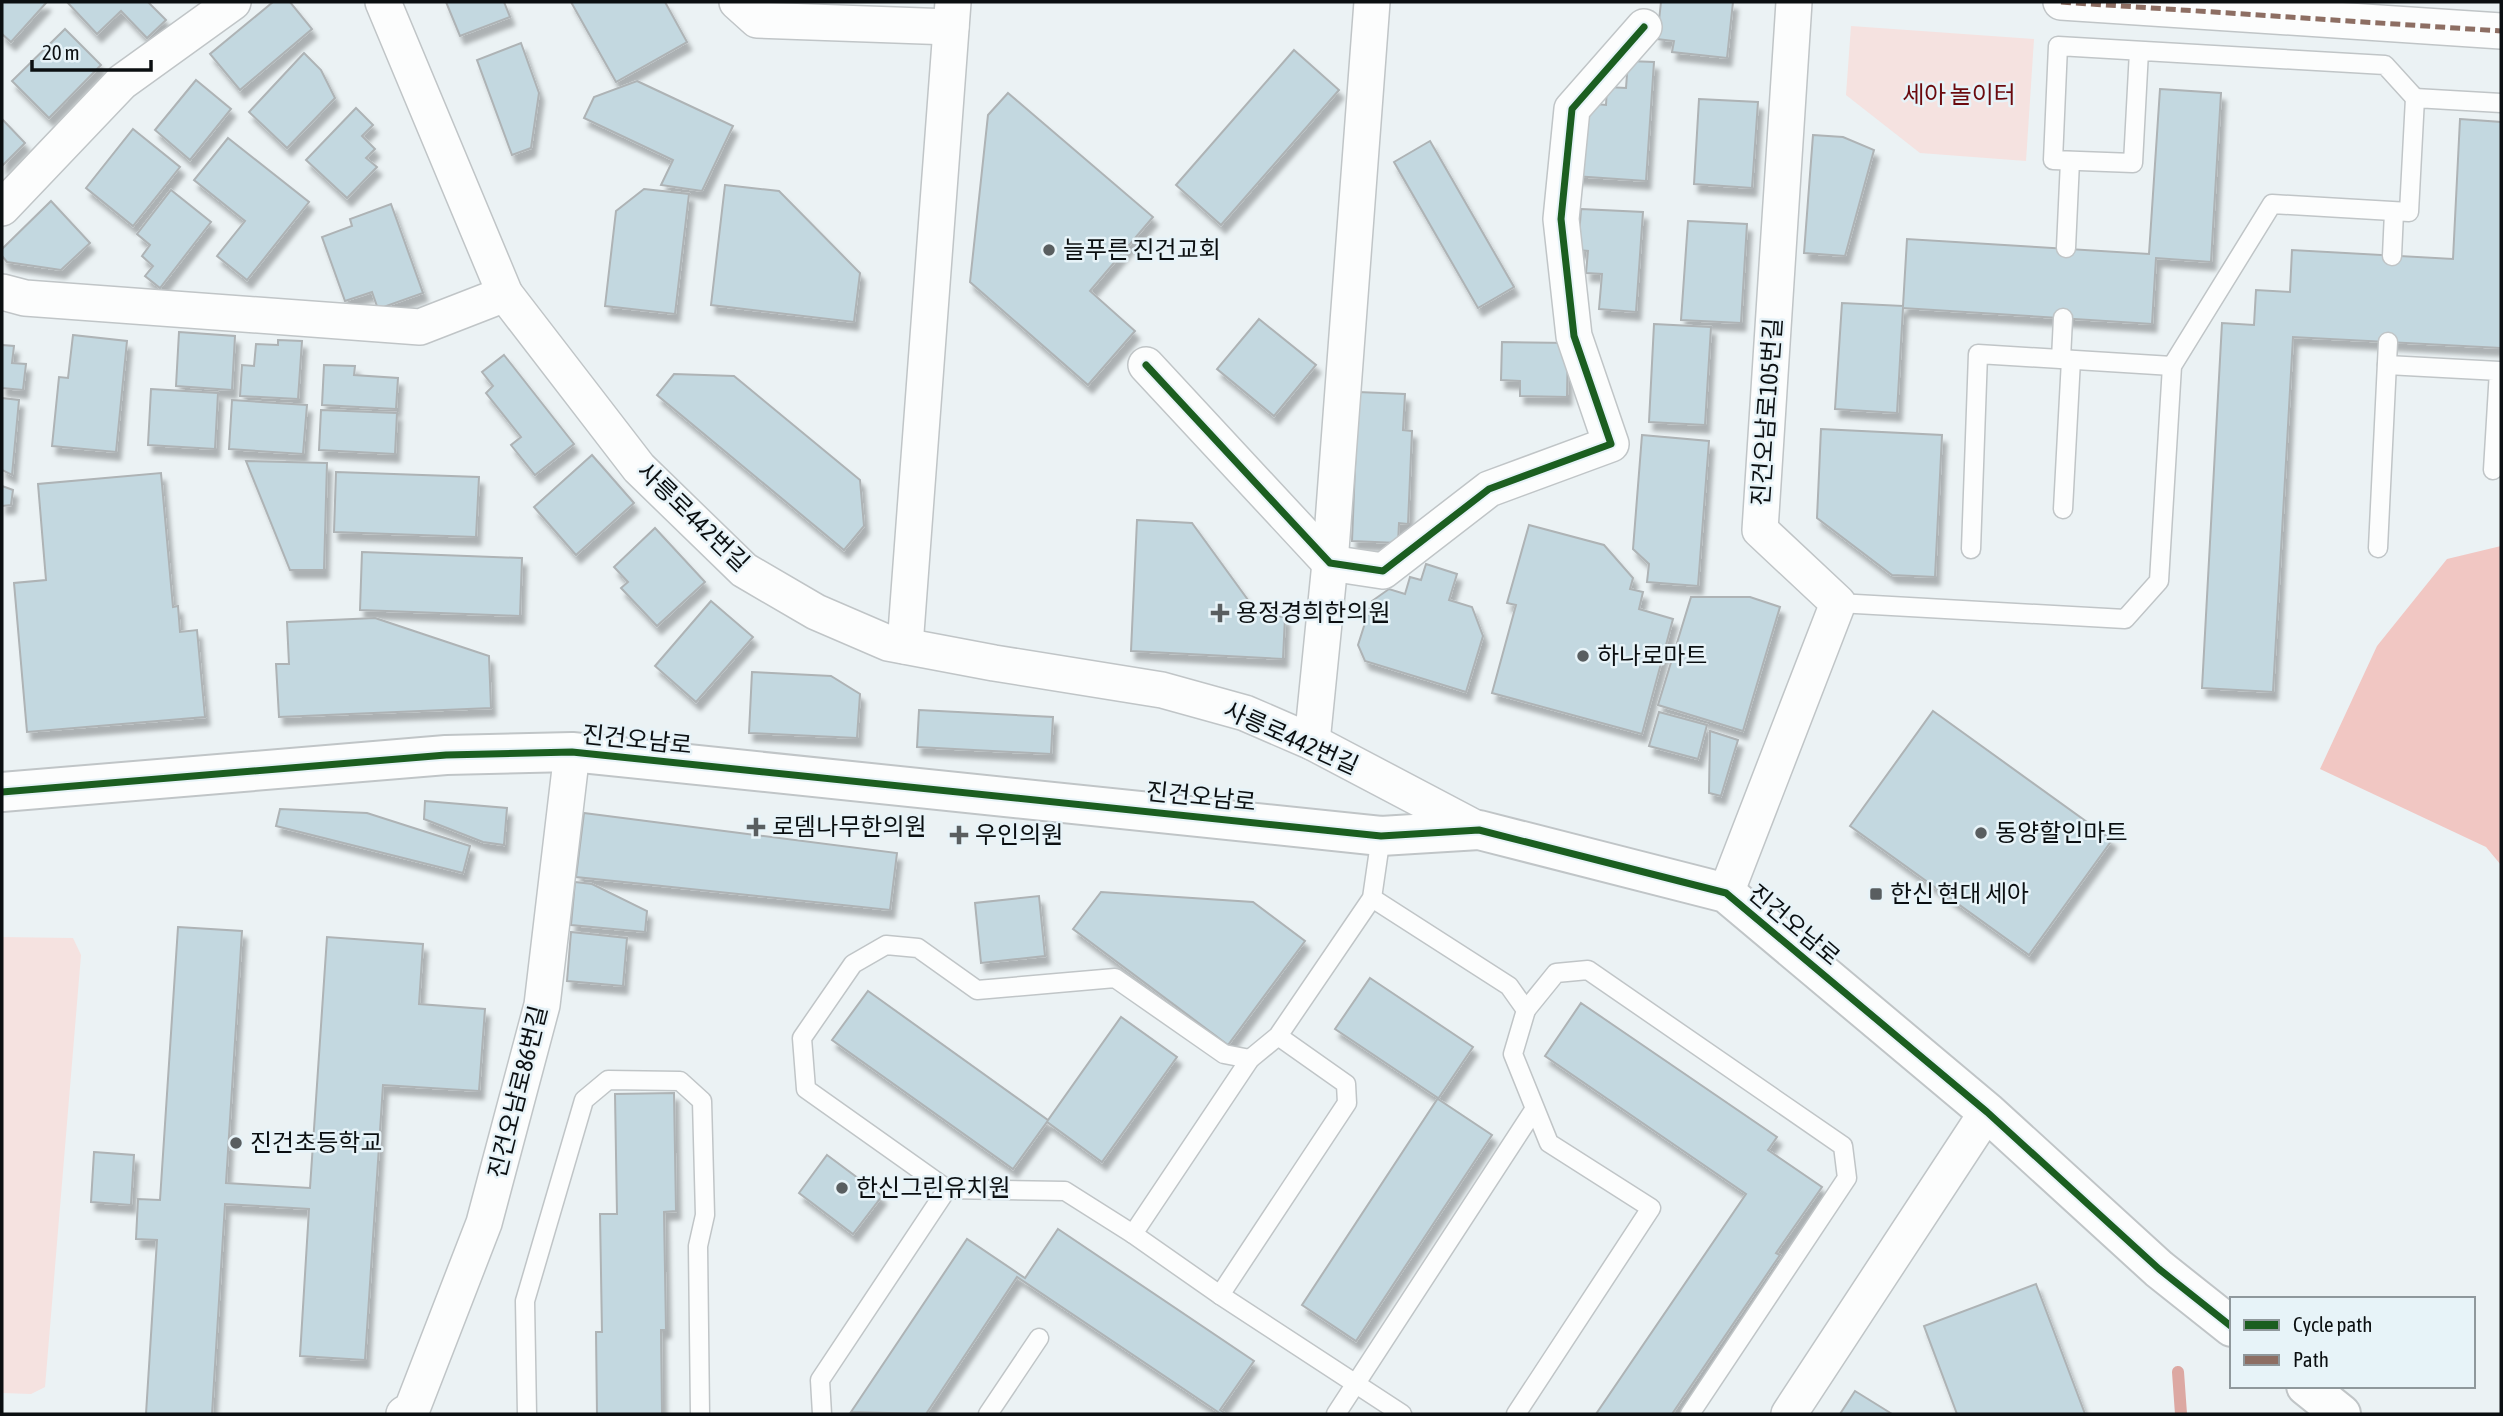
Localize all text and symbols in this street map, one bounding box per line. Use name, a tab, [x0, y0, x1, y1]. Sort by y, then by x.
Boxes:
scale bar	[32, 28, 150, 72]
text: 20 m	[42, 40, 80, 64]
park label: 세아 놀이터	[1902, 81, 2016, 108]
place label: 늘푸른 진건교회	[1063, 236, 1221, 263]
marker: 늘푸른 진건교회	[1041, 242, 1057, 258]
street label: 진건오남로105번길	[1746, 317, 1787, 507]
street label: 사릉로442번길	[632, 457, 755, 576]
place label: 용정경희한의원	[1236, 599, 1391, 626]
marker: 용정경희한의원	[1210, 603, 1230, 623]
place label: 하나로마트	[1597, 642, 1707, 669]
marker: 하나로마트	[1575, 648, 1591, 664]
street label: 사릉로442번길	[1220, 696, 1363, 779]
street label: 진건오남로	[581, 720, 693, 759]
street label: 진건오남로	[1145, 777, 1257, 816]
place label: 로뎀나무한의원	[772, 813, 927, 840]
marker: 로뎀나무한의원	[746, 817, 766, 837]
place label: 동양할인마트	[1995, 819, 2127, 846]
place label: 우인의원	[975, 821, 1063, 848]
marker: 우인의원	[949, 825, 969, 845]
marker: 동양할인마트	[1973, 825, 1989, 841]
street label: 진건오남로	[1743, 879, 1845, 970]
place label: 한신 현대 세아	[1890, 880, 2029, 907]
marker: 한신 현대 세아	[1868, 886, 1884, 902]
street label: 진건오남로86번길	[483, 1003, 552, 1181]
place label: 진건초등학교	[250, 1129, 382, 1156]
marker: 진건초등학교	[228, 1135, 244, 1151]
place label: 한신그린유치원	[856, 1174, 1011, 1201]
marker: 한신그린유치원	[834, 1180, 850, 1196]
legend	[2230, 1297, 2475, 1388]
text: Cycle path	[2293, 1312, 2372, 1336]
text: Path	[2293, 1347, 2329, 1371]

